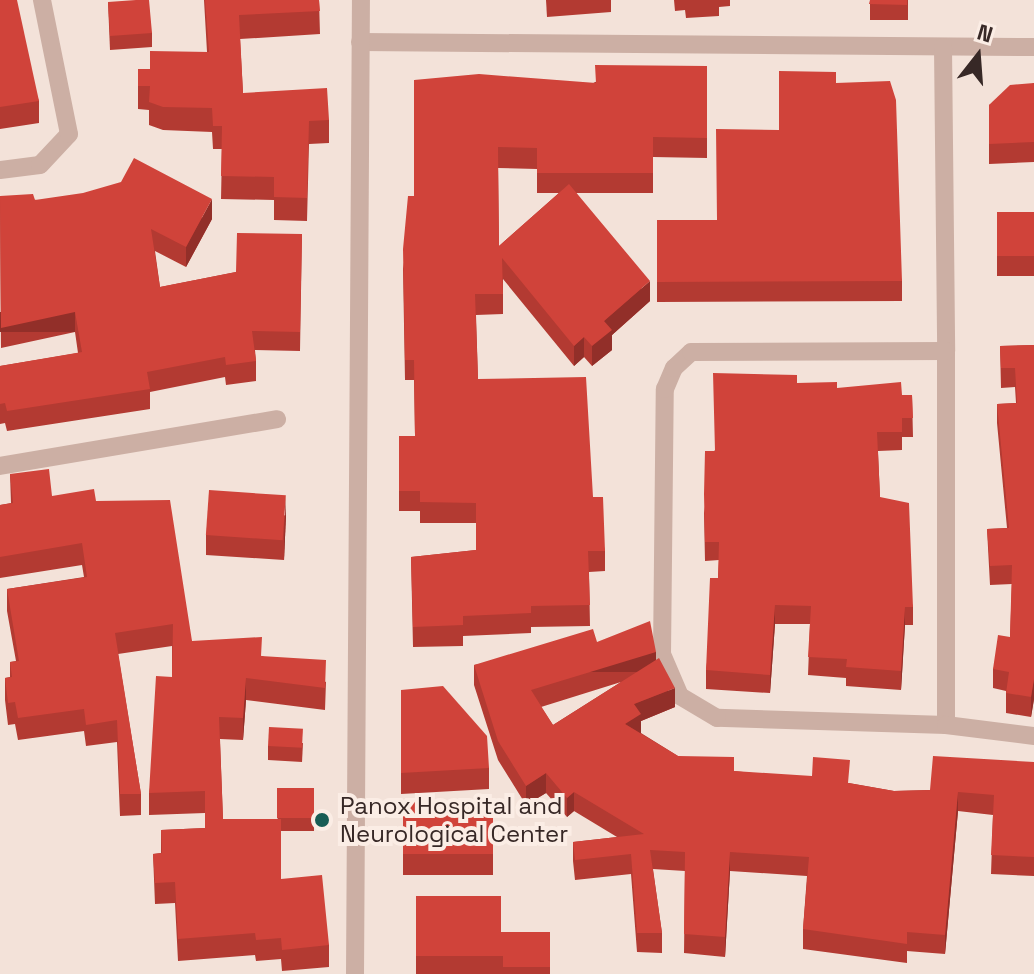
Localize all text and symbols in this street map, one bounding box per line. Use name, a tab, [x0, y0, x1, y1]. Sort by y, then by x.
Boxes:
north arrow	[938, 16, 1018, 96]
text: N	[974, 18, 996, 49]
place label: Panox Hospital and Neurological Center	[340, 792, 568, 848]
marker: Panox Hospital and Neurological Center	[311, 809, 333, 831]

